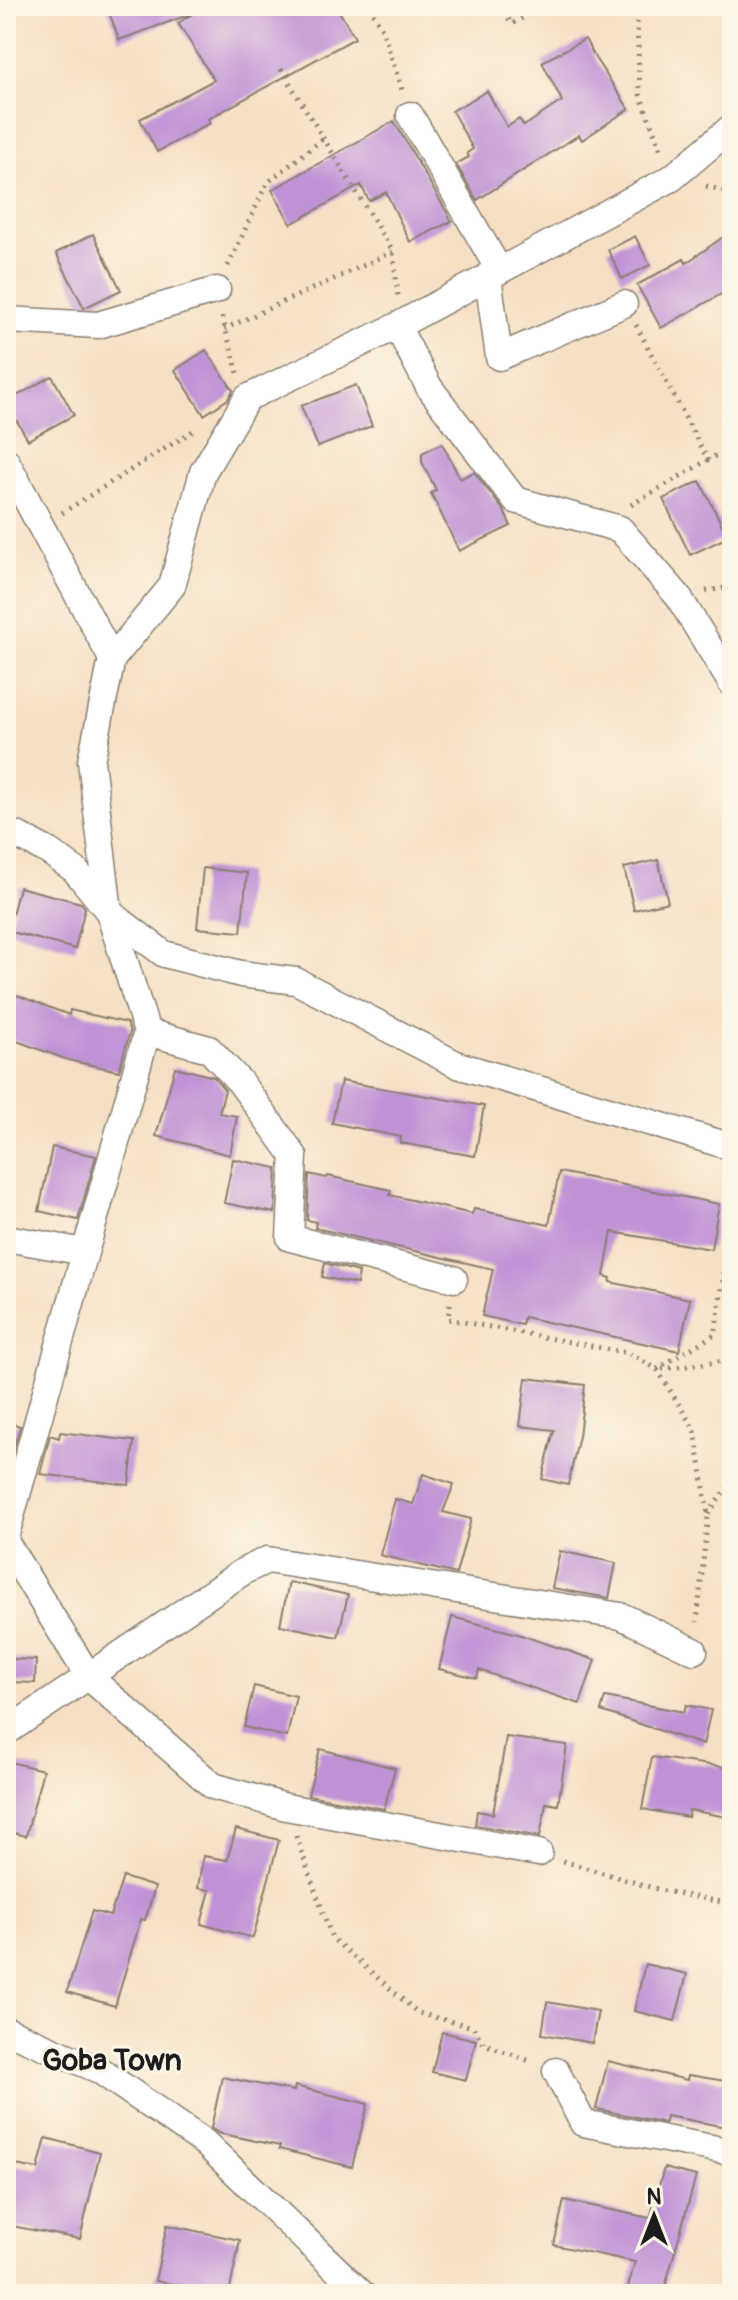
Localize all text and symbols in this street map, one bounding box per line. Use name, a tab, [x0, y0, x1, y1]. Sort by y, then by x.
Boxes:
district label: Goba Town	[42, 2042, 182, 2079]
north arrow	[614, 2176, 694, 2256]
text: N	[647, 2183, 662, 2211]

